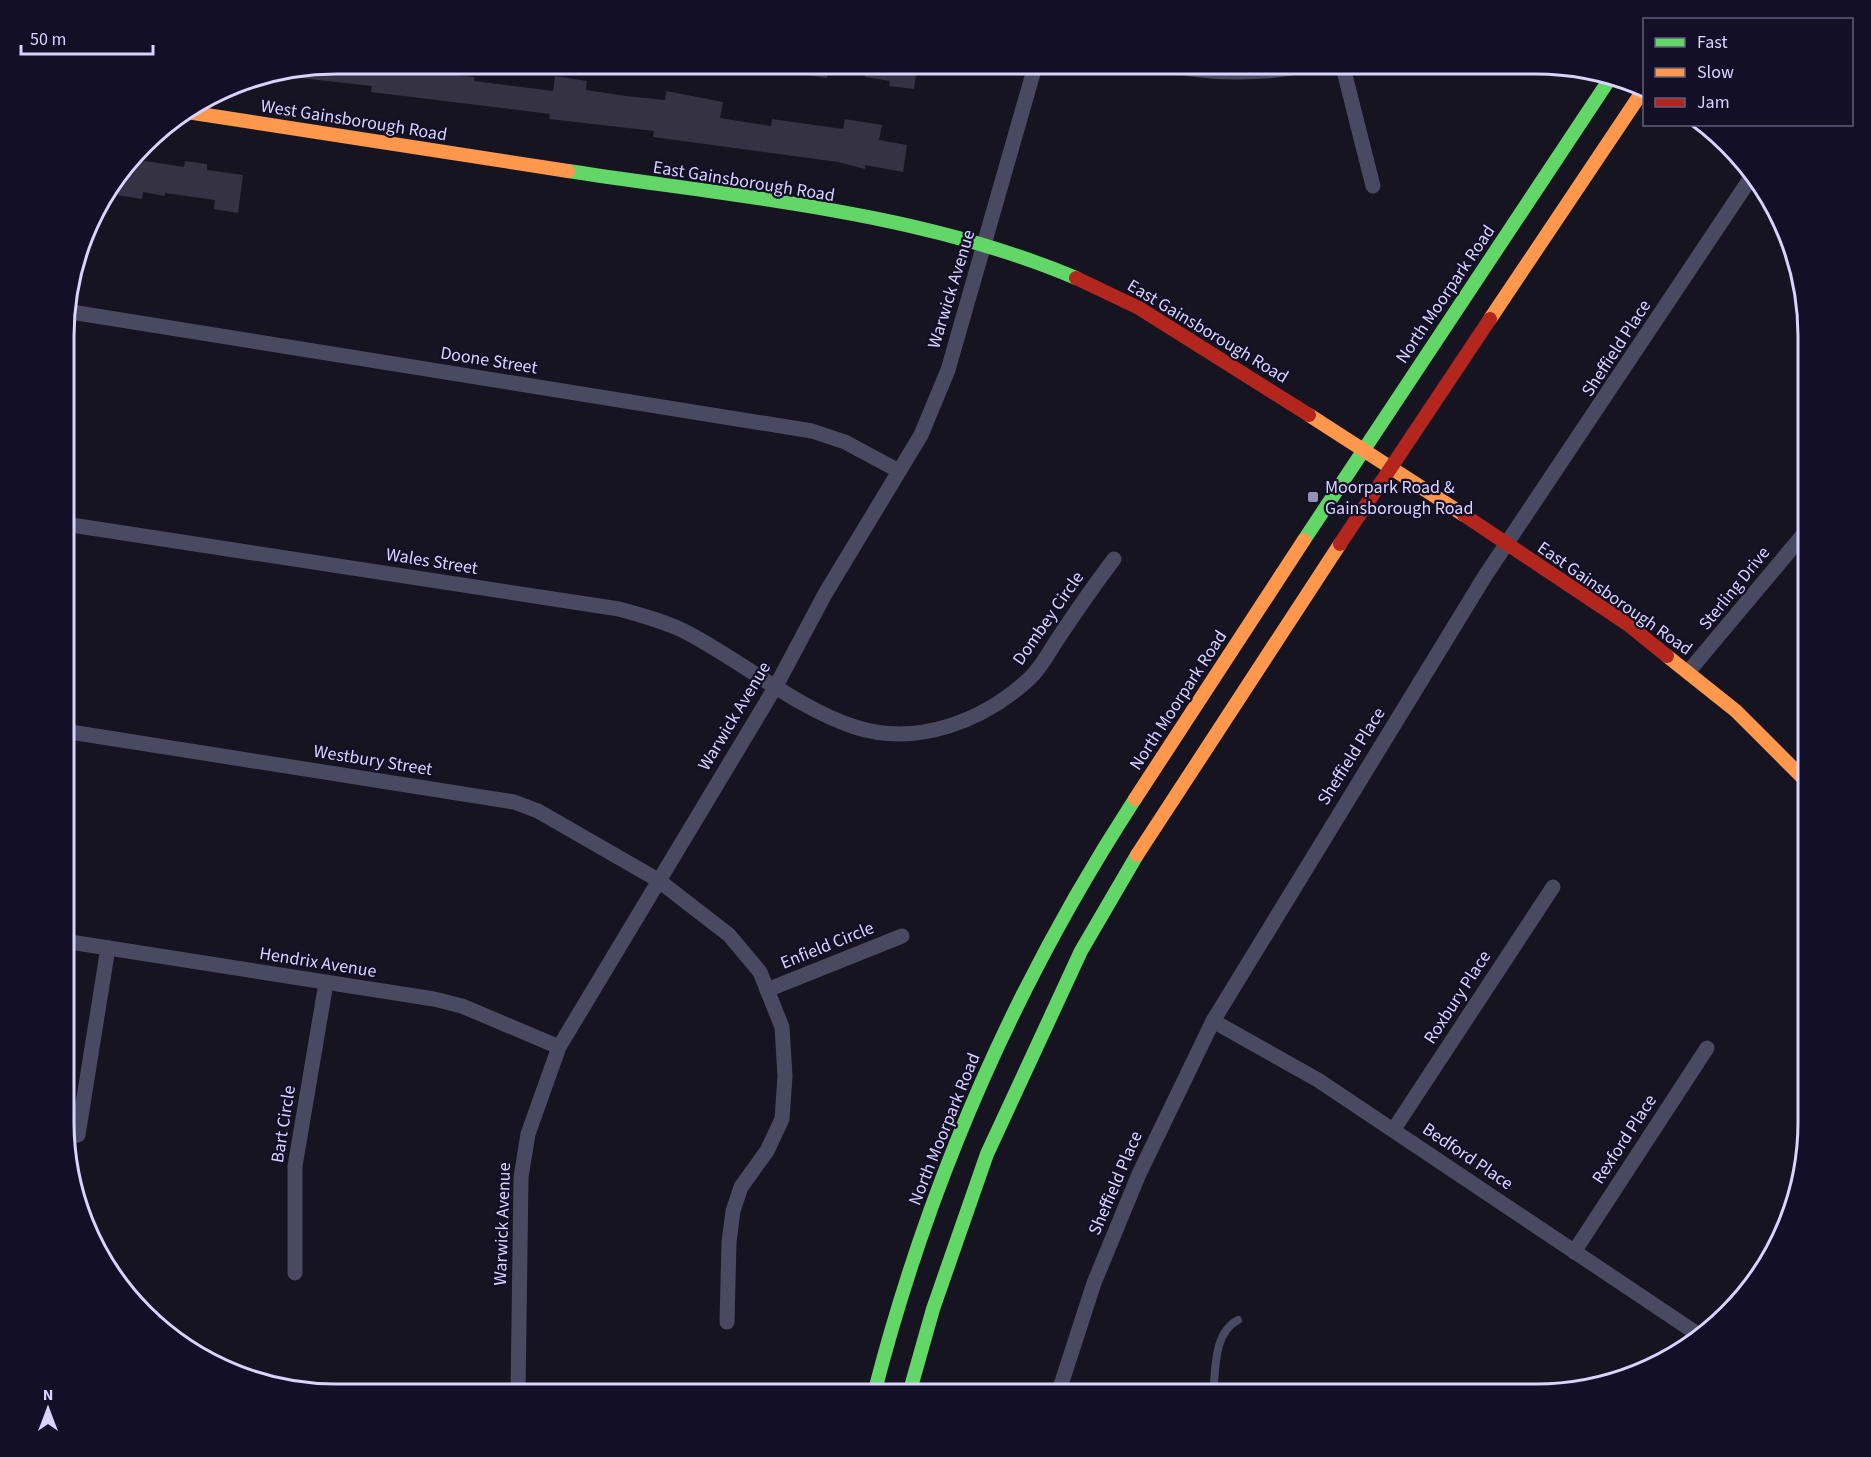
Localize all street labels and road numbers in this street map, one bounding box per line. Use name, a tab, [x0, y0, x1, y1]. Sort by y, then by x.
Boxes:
street label: West Gainsborough Road	[259, 93, 449, 148]
street label: East Gainsborough Road	[651, 155, 837, 208]
street label: North Moorpark Road	[1390, 220, 1501, 368]
street label: Warwick Avenue	[922, 227, 981, 352]
street label: East Gainsborough Road	[1123, 273, 1293, 389]
street label: Sheffield Place	[1576, 295, 1657, 402]
street label: Doone Street	[439, 340, 539, 381]
street label: East Gainsborough Road	[1532, 535, 1697, 661]
street label: Sterling Drive	[1693, 541, 1776, 635]
street label: Wales Street	[384, 542, 480, 581]
street label: Dombey Circle	[1007, 566, 1090, 670]
street label: North Moorpark Road	[1124, 625, 1233, 775]
street label: Warwick Avenue	[692, 657, 777, 775]
street label: Sheffield Place	[1311, 703, 1391, 810]
street label: Westbury Street	[312, 739, 434, 782]
street label: Enfield Circle	[777, 915, 878, 976]
street label: Hendrix Avenue	[258, 941, 378, 984]
street label: Roxbury Place	[1418, 946, 1497, 1049]
street label: North Moorpark Road	[902, 1049, 986, 1209]
street label: Bart Circle	[265, 1083, 302, 1165]
street label: Rexford Place	[1586, 1090, 1663, 1189]
street label: Bedford Place	[1417, 1117, 1518, 1196]
street label: Sheffield Place	[1082, 1127, 1149, 1239]
street label: Warwick Avenue	[488, 1162, 517, 1286]

